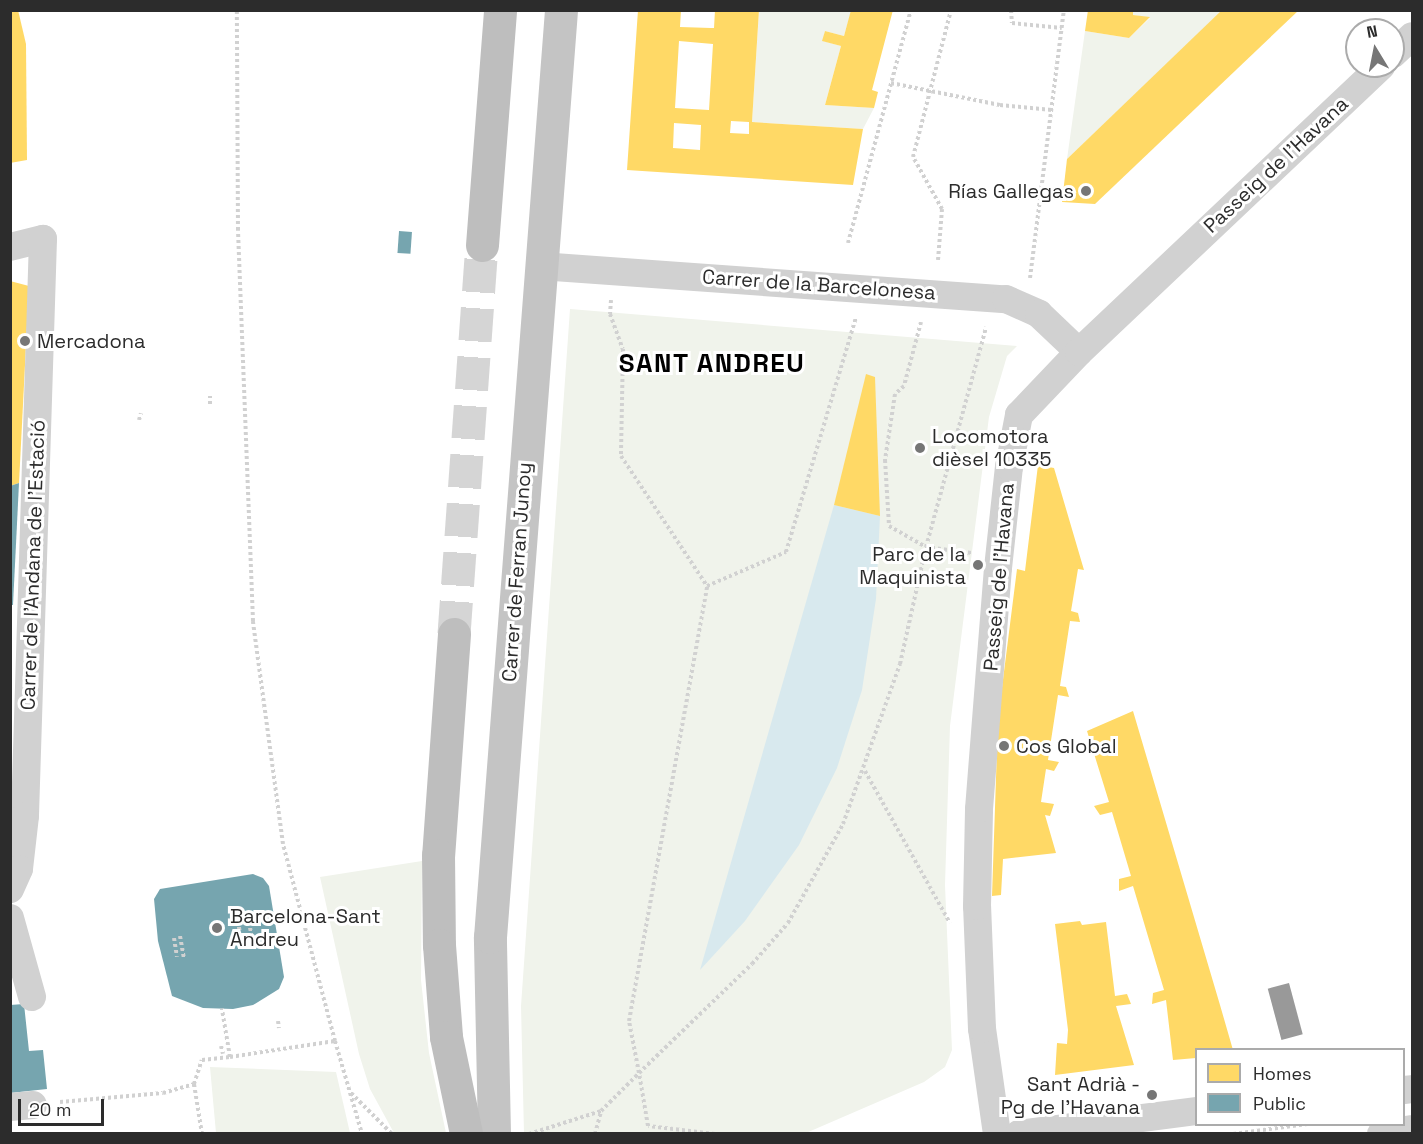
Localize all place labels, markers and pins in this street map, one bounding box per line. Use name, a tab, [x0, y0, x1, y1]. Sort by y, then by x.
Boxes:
place label: Rías Gallegas	[948, 179, 1074, 203]
marker: Rías Gallegas	[1079, 184, 1093, 198]
place label: Mercadona	[37, 329, 146, 353]
marker: Mercadona	[18, 334, 32, 348]
place label: Locomotora dièsel 10335	[932, 424, 1051, 471]
marker: Locomotora dièsel 10335	[913, 441, 927, 455]
place label: Parc de la Maquinista	[859, 542, 966, 589]
marker: Parc de la Maquinista	[971, 558, 985, 572]
place label: Cos Global	[1016, 734, 1117, 758]
marker: Cos Global	[997, 739, 1011, 753]
place label: Barcelona-Sant Andreu	[230, 904, 381, 951]
marker: Barcelona-Sant Andreu	[208, 919, 226, 937]
place label: Sant Adrià - Pg de l'Havana	[1001, 1072, 1140, 1119]
marker: Sant Adrià - Pg de l'Havana	[1145, 1088, 1159, 1102]

